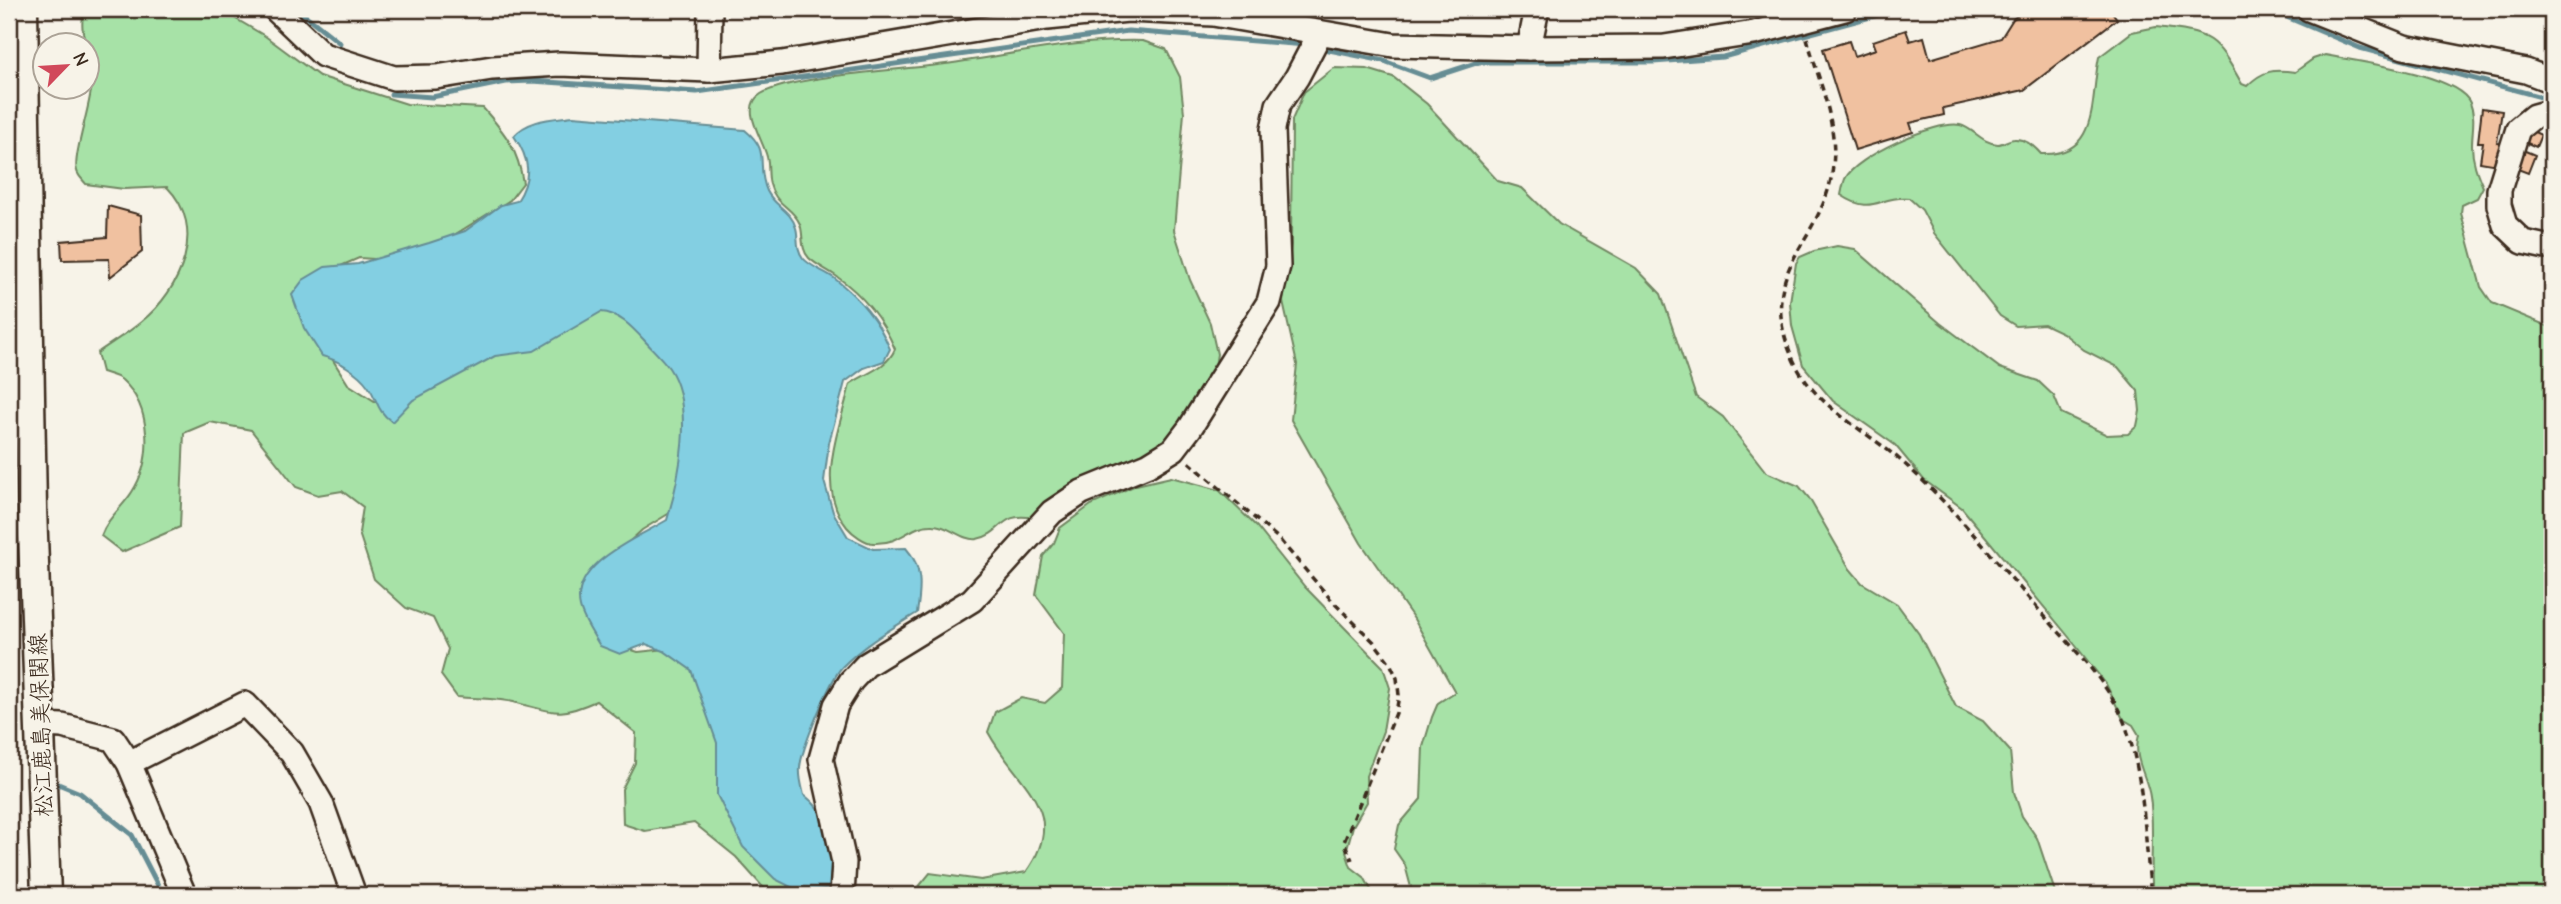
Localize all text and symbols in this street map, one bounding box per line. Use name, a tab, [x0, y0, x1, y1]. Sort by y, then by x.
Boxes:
north arrow	[32, 32, 102, 102]
text: N	[68, 49, 93, 70]
street label: 松江鹿島美保関線	[24, 633, 58, 817]

